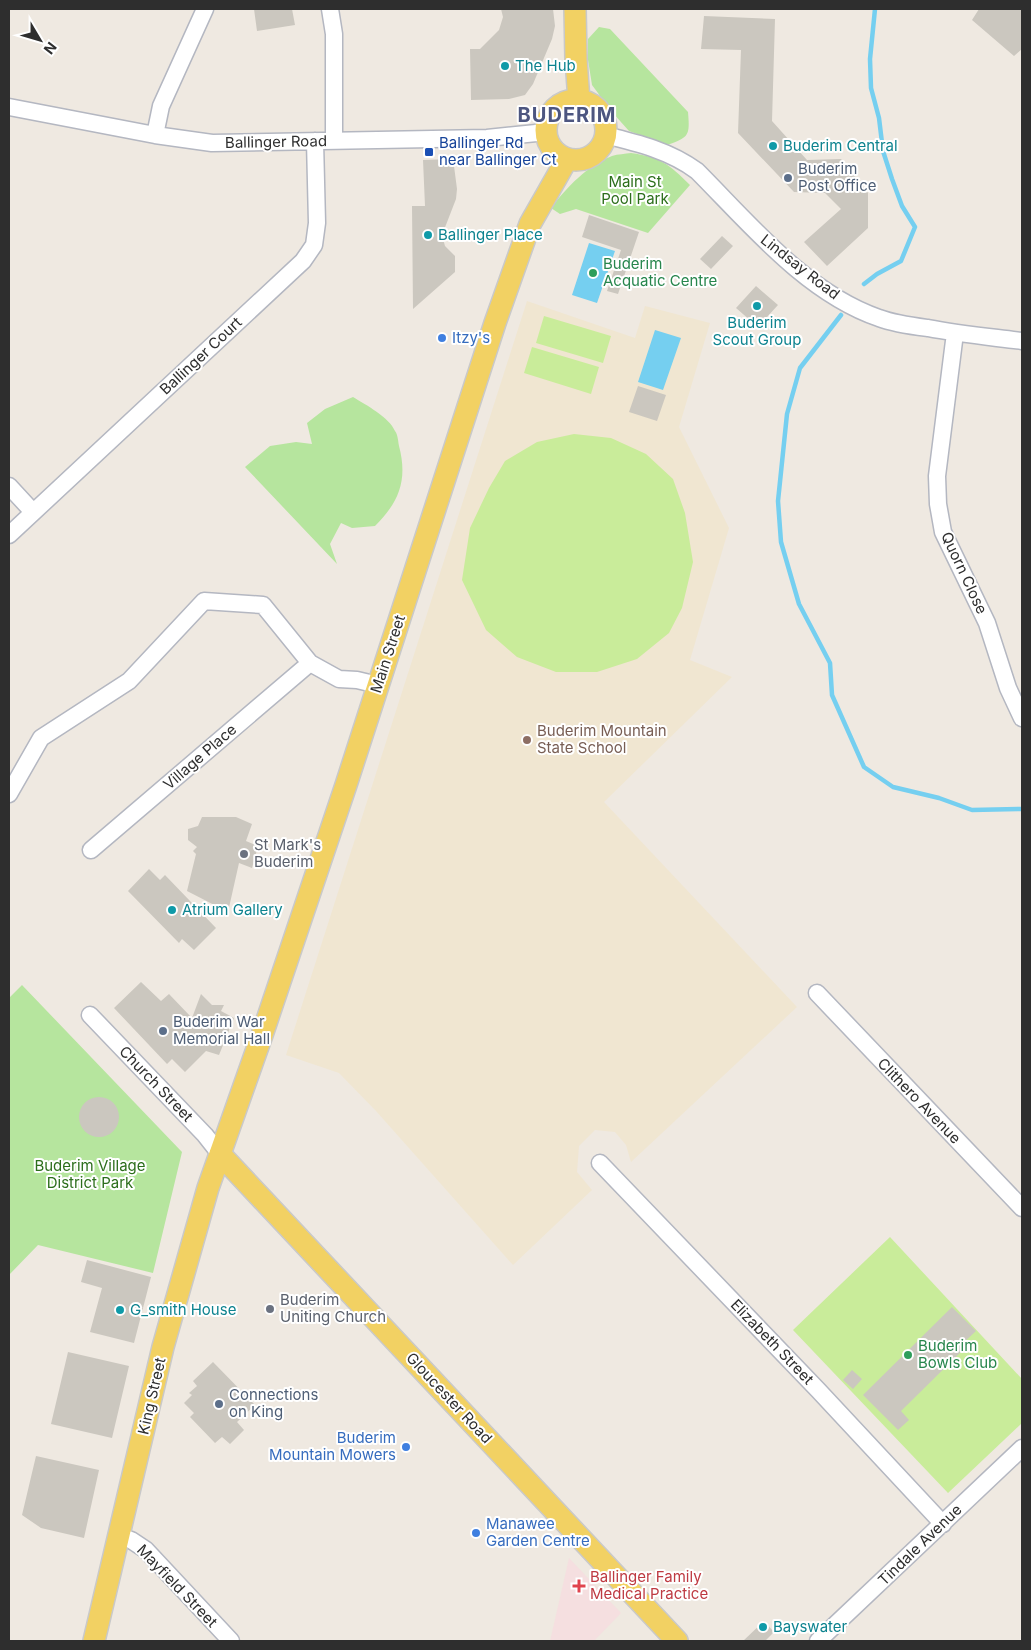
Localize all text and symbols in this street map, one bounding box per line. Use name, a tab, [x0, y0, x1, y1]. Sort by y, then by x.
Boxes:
north arrow	[15, 15, 65, 65]
text: N	[41, 39, 61, 58]
place label: The Hub	[515, 56, 576, 75]
marker: The Hub	[499, 60, 511, 72]
district label: BUDERIM	[518, 103, 616, 127]
street label: Ballinger Road	[225, 131, 327, 152]
place label: Ballinger Rd near Ballinger Ct	[439, 133, 557, 169]
place label: Buderim Central	[783, 136, 898, 155]
marker: Buderim Central	[767, 140, 779, 152]
marker: Ballinger Rd near Ballinger Ct	[423, 146, 435, 158]
place label: Buderim Post Office	[798, 159, 876, 195]
park label: Main St Pool Park	[601, 172, 669, 208]
marker: Buderim Post Office	[782, 172, 794, 184]
place label: Ballinger Place	[438, 225, 543, 244]
marker: Ballinger Place	[422, 229, 434, 241]
street label: Lindsay Road	[757, 230, 844, 303]
place label: Buderim Acquatic Centre	[603, 254, 717, 290]
marker: Buderim Acquatic Centre	[587, 267, 599, 279]
marker: Buderim Scout Group	[751, 300, 763, 312]
street label: Ballinger Court	[156, 313, 246, 399]
place label: Buderim Scout Group	[713, 313, 801, 349]
place label: Itzy's	[452, 328, 490, 347]
marker: Itzy's	[436, 332, 448, 344]
street label: Quorn Close	[937, 529, 992, 617]
street label: Main Street	[366, 612, 409, 695]
street label: Village Place	[159, 720, 240, 794]
place label: Buderim Mountain State School	[537, 721, 667, 757]
marker: Buderim Mountain State School	[521, 734, 533, 746]
place label: St Mark's Buderim	[254, 835, 321, 871]
marker: St Mark's Buderim	[238, 848, 250, 860]
place label: Atrium Gallery	[182, 900, 283, 919]
marker: Atrium Gallery	[166, 904, 178, 916]
place label: Buderim War Memorial Hall	[173, 1012, 270, 1048]
marker: Buderim War Memorial Hall	[157, 1025, 169, 1037]
street label: Church Street	[115, 1042, 197, 1126]
street label: Clithero Avenue	[874, 1054, 965, 1148]
park label: Buderim Village District Park	[34, 1156, 146, 1192]
place label: Buderim Uniting Church	[280, 1290, 386, 1326]
street label: Elizabeth Street	[727, 1295, 818, 1388]
place label: G_smith House	[130, 1300, 236, 1319]
marker: Buderim Uniting Church	[264, 1303, 276, 1315]
marker: G_smith House	[114, 1304, 126, 1316]
place label: Buderim Bowls Club	[918, 1336, 997, 1372]
street label: Gloucester Road	[402, 1348, 496, 1447]
marker: Buderim Bowls Club	[902, 1349, 914, 1361]
street label: King Street	[133, 1355, 170, 1436]
place label: Connections on King	[229, 1385, 318, 1421]
marker: Connections on King	[213, 1398, 225, 1410]
place label: Buderim Mountain Mowers	[269, 1428, 396, 1464]
marker: Buderim Mountain Mowers	[400, 1441, 412, 1453]
street label: Tindale Avenue	[874, 1500, 965, 1589]
place label: Manawee Garden Centre	[486, 1514, 590, 1550]
marker: Manawee Garden Centre	[470, 1527, 482, 1539]
street label: Mayfield Street	[133, 1540, 222, 1631]
place label: Ballinger Family Medical Practice	[590, 1567, 708, 1603]
marker: Ballinger Family Medical Practice	[572, 1579, 586, 1593]
place label: Bayswater	[773, 1617, 848, 1636]
marker: Bayswater	[757, 1621, 769, 1633]

